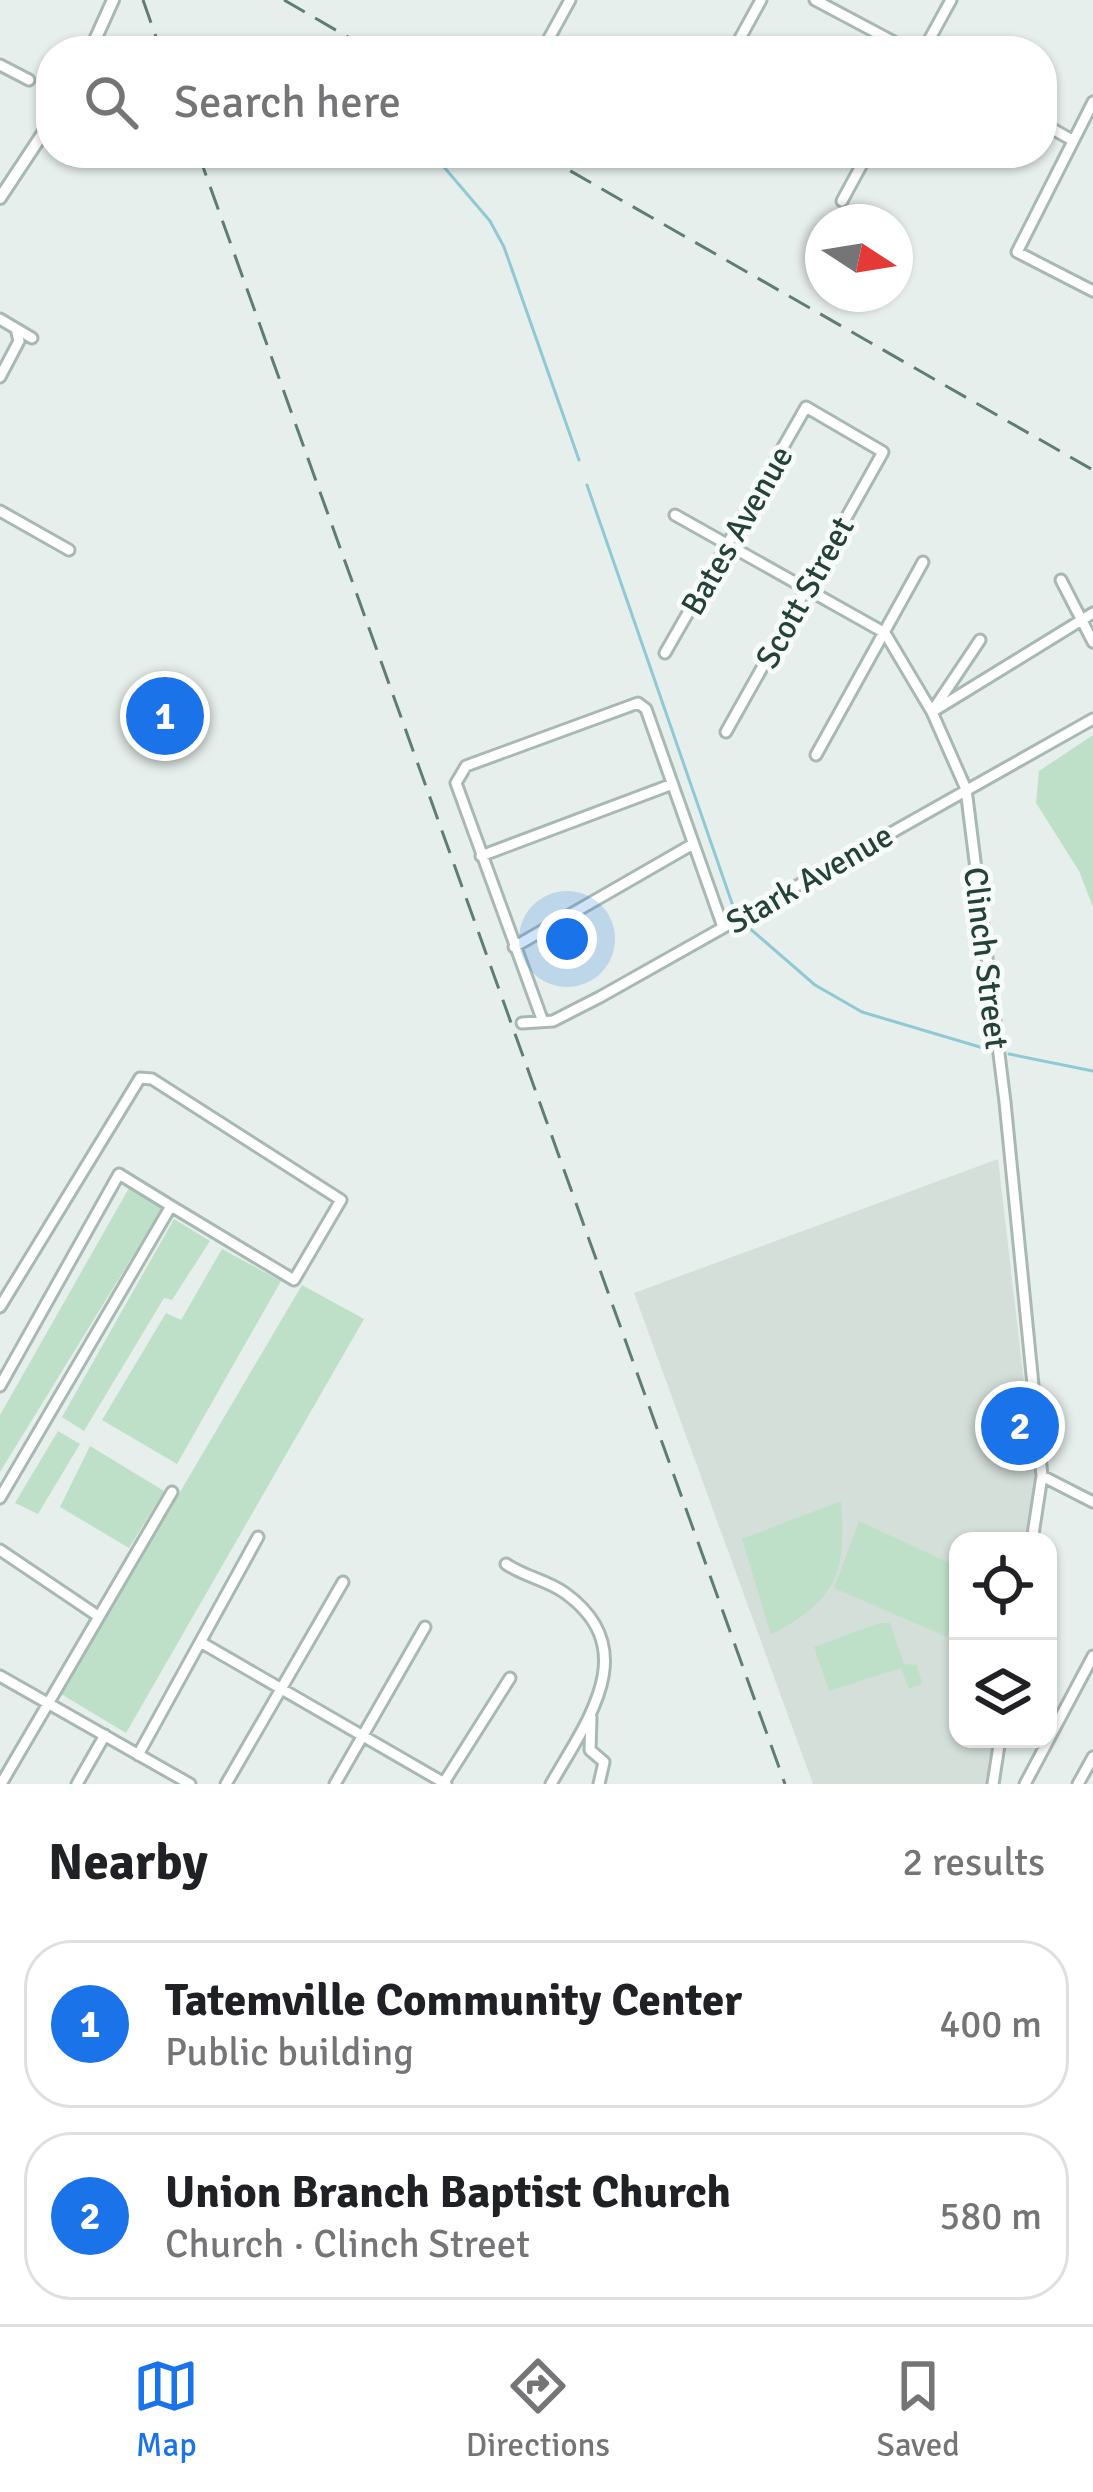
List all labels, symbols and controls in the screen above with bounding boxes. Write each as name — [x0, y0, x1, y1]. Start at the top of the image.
search box — [36, 36, 1057, 168]
icon: search — [78, 69, 144, 135]
text: Search here — [174, 75, 401, 130]
north arrow — [805, 204, 913, 312]
street label: Bates Avenue — [672, 439, 802, 623]
street label: Scott Street — [747, 510, 864, 676]
pin: 1 — [126, 671, 204, 761]
street label: Stark Avenue — [719, 815, 900, 944]
street label: Clinch Street — [954, 865, 1017, 1052]
your location — [537, 909, 597, 969]
pin: 2 — [981, 1381, 1059, 1471]
map controls — [949, 1532, 1057, 1748]
button: locate — [949, 1532, 1057, 1640]
button: layers — [949, 1640, 1057, 1748]
text: Nearby — [48, 1831, 208, 1894]
text: 2 results — [902, 1838, 1045, 1886]
text: Tatemville Community Center — [165, 1973, 742, 2028]
text: 1 — [79, 2000, 101, 2048]
text: 400 m — [939, 2000, 1042, 2048]
text: Public building — [165, 2028, 414, 2076]
text: Union Branch Baptist Church — [165, 2165, 731, 2220]
text: 2 — [79, 2192, 101, 2240]
text: 580 m — [939, 2192, 1042, 2240]
text: Church · Clinch Street — [165, 2220, 530, 2268]
tab: Map — [133, 2353, 199, 2466]
tab: Directions — [466, 2353, 610, 2466]
tab: Saved — [877, 2353, 960, 2466]

